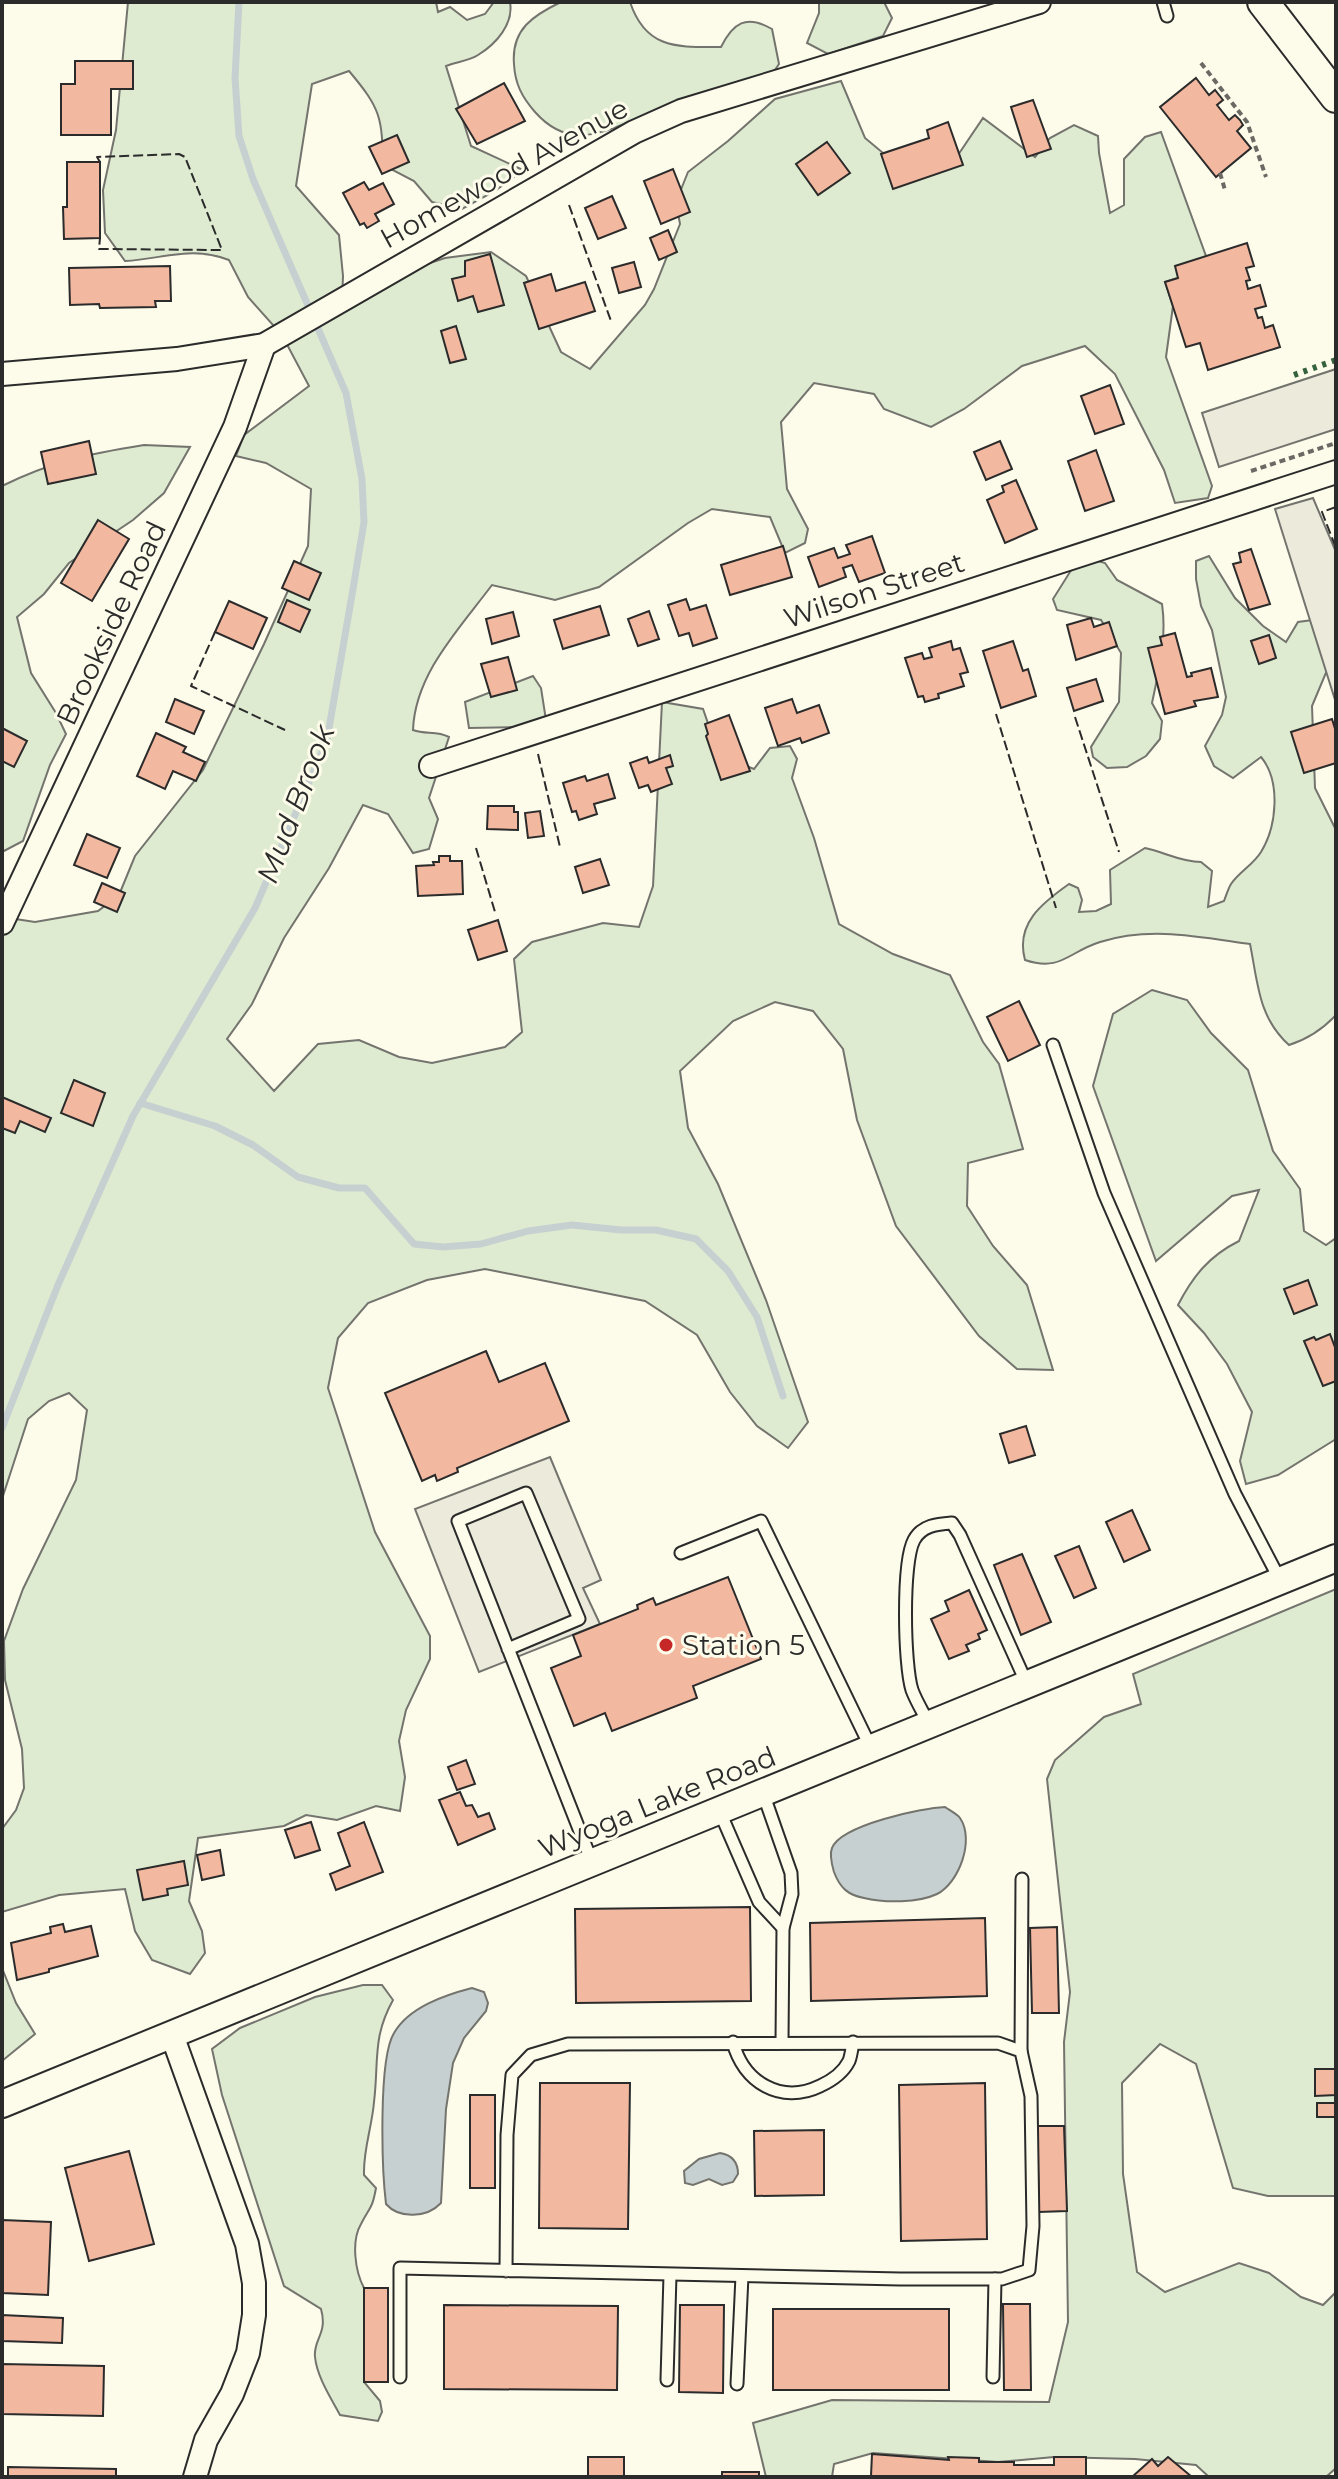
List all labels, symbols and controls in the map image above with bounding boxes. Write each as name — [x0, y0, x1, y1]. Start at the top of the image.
street label: Homewood Avenue — [374, 91, 634, 255]
street label: Brookside Road — [49, 516, 173, 730]
street label: Wilson Street — [779, 545, 969, 635]
water label: Mud Brook — [248, 718, 343, 888]
place label: Station 5 — [682, 1628, 805, 1662]
marker: Station 5 — [657, 1636, 675, 1654]
street label: Wyoga Lake Road — [533, 1739, 781, 1865]

